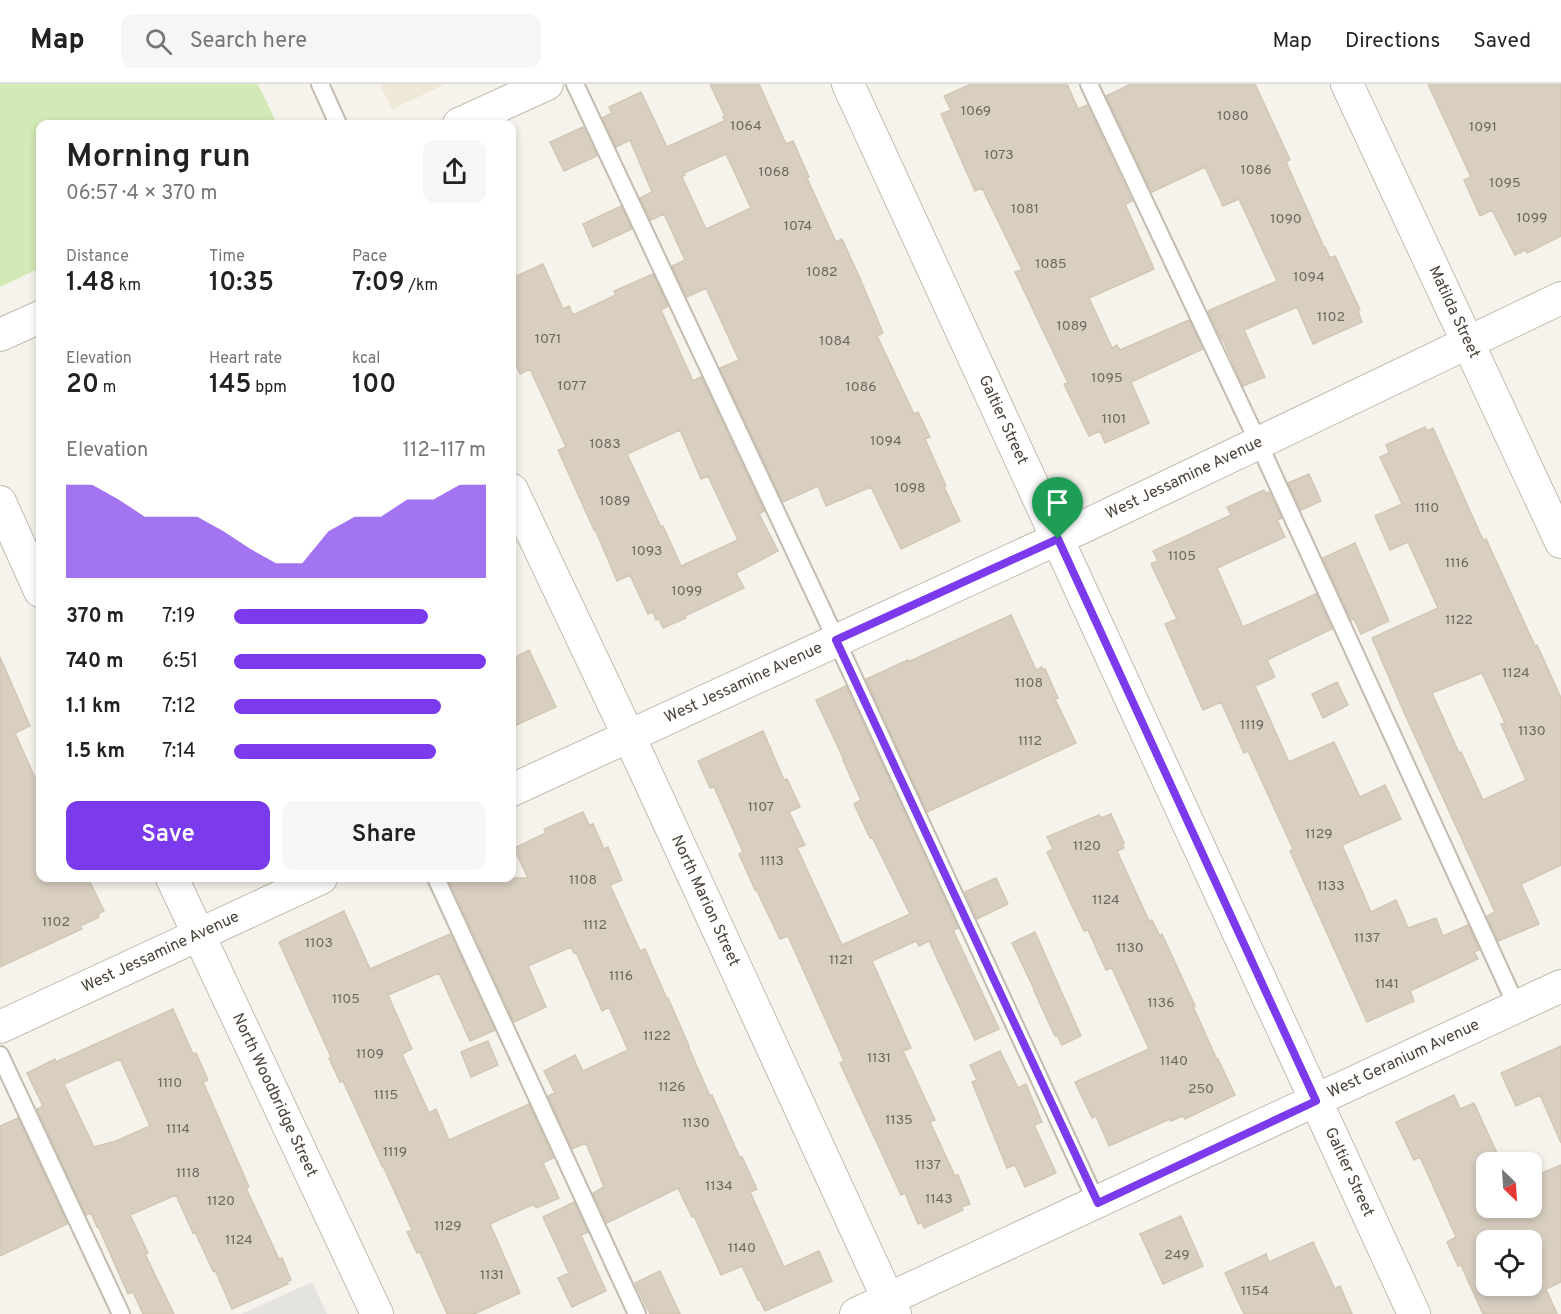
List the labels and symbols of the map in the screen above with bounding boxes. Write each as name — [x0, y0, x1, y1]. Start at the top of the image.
house number: 1069 — [961, 103, 991, 120]
house number: 1080 — [1217, 108, 1249, 125]
house number: 1064 — [730, 118, 762, 135]
house number: 1091 — [1469, 119, 1497, 136]
house number: 1073 — [984, 147, 1014, 164]
house number: 1086 — [1240, 162, 1272, 179]
house number: 1068 — [758, 164, 790, 181]
house number: 1095 — [1489, 175, 1521, 192]
house number: 1081 — [1011, 201, 1039, 218]
house number: 1099 — [1517, 210, 1547, 227]
house number: 1090 — [1270, 211, 1302, 228]
house number: 1074 — [784, 218, 812, 235]
house number: 1085 — [1035, 256, 1067, 273]
street label: Matilda Street — [1423, 263, 1484, 362]
house number: 1082 — [806, 264, 838, 281]
house number: 1094 — [1293, 269, 1325, 286]
house number: 1102 — [1317, 309, 1345, 326]
house number: 1089 — [1057, 318, 1087, 335]
house number: 1071 — [535, 331, 561, 348]
house number: 1084 — [819, 333, 851, 350]
house number: 1095 — [1091, 370, 1123, 387]
street label: Galtier Street — [973, 372, 1032, 468]
house number: 1077 — [558, 378, 586, 395]
house number: 1086 — [845, 379, 877, 396]
house number: 1101 — [1102, 411, 1126, 428]
street label: West Jessamine Avenue — [1103, 432, 1266, 525]
house number: 1094 — [870, 433, 902, 450]
house number: 1083 — [589, 436, 621, 453]
pin — [1032, 477, 1083, 539]
house number: 1098 — [894, 480, 926, 497]
house number: 1089 — [600, 493, 630, 510]
house number: 1110 — [1415, 500, 1439, 517]
house number: 1093 — [632, 543, 663, 560]
house number: 1105 — [1168, 548, 1196, 565]
house number: 1116 — [1445, 555, 1469, 572]
house number: 1099 — [672, 583, 702, 600]
house number: 1122 — [1445, 612, 1473, 629]
street label: West Jessamine Avenue — [661, 638, 826, 728]
house number: 1124 — [1502, 665, 1530, 682]
house number: 1108 — [1015, 675, 1043, 692]
house number: 1119 — [1240, 717, 1264, 734]
house number: 1130 — [1518, 723, 1546, 740]
house number: 1112 — [1018, 733, 1042, 750]
house number: 1107 — [748, 799, 774, 816]
house number: 1129 — [1305, 826, 1333, 843]
street label: North Marion Street — [666, 832, 744, 970]
house number: 1120 — [1073, 838, 1101, 855]
house number: 1113 — [760, 853, 784, 870]
house number: 1108 — [569, 872, 597, 889]
house number: 1133 — [1317, 878, 1345, 895]
house number: 1124 — [1092, 892, 1120, 909]
street label: West Jessamine Avenue — [78, 907, 243, 998]
house number: 1102 — [42, 914, 70, 931]
house number: 1112 — [583, 917, 607, 934]
house number: 1137 — [1354, 930, 1380, 947]
house number: 1103 — [305, 935, 333, 952]
house number: 1130 — [1116, 940, 1144, 957]
house number: 1121 — [829, 952, 853, 969]
house number: 1116 — [609, 968, 633, 985]
house number: 1141 — [1375, 976, 1399, 993]
house number: 1105 — [332, 991, 360, 1008]
house number: 1136 — [1147, 995, 1175, 1012]
street label: North Woodbridge Street — [227, 1010, 321, 1180]
street label: West Geranium Avenue — [1324, 1015, 1483, 1103]
house number: 1122 — [643, 1028, 671, 1045]
house number: 1109 — [356, 1046, 384, 1063]
house number: 1131 — [867, 1050, 891, 1067]
house number: 1140 — [1160, 1053, 1188, 1070]
house number: 1110 — [158, 1075, 182, 1092]
house number: 1126 — [658, 1079, 686, 1096]
house number: 250 — [1188, 1081, 1214, 1098]
house number: 1115 — [374, 1087, 398, 1104]
house number: 1135 — [885, 1112, 913, 1129]
house number: 1130 — [682, 1115, 710, 1132]
house number: 1114 — [166, 1121, 190, 1138]
street label: Galtier Street — [1320, 1124, 1378, 1220]
house number: 1119 — [383, 1144, 407, 1161]
north arrow — [1476, 1152, 1542, 1218]
house number: 1137 — [915, 1157, 941, 1174]
house number: 1118 — [176, 1165, 200, 1182]
house number: 1134 — [705, 1178, 733, 1195]
house number: 1143 — [925, 1191, 953, 1208]
house number: 1120 — [207, 1193, 235, 1210]
house number: 1129 — [434, 1218, 462, 1235]
house number: 1124 — [225, 1232, 253, 1249]
house number: 1140 — [728, 1240, 756, 1257]
house number: 249 — [1164, 1247, 1190, 1264]
house number: 1131 — [480, 1267, 504, 1284]
house number: 1154 — [1241, 1283, 1269, 1300]

